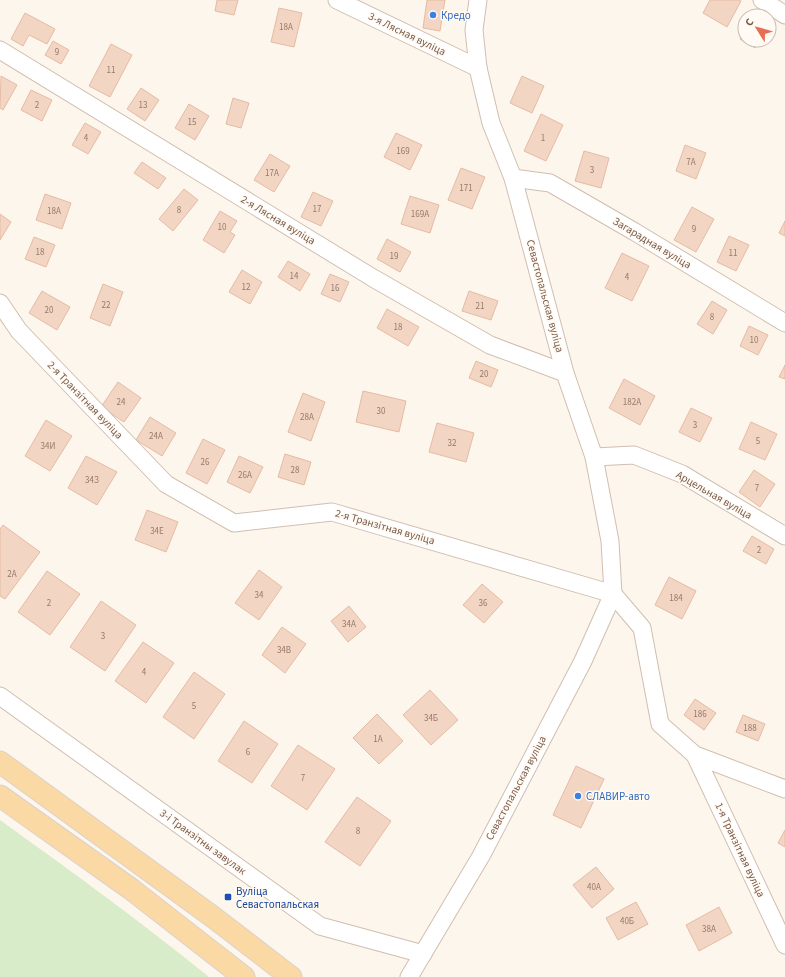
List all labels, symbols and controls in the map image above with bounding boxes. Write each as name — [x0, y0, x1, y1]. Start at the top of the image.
place label: Кредо — [441, 8, 471, 23]
north arrow — [737, 8, 777, 48]
street label: 3-я Лясная вуліца — [366, 9, 448, 59]
marker: Кредо — [428, 10, 438, 20]
text: С — [741, 15, 758, 29]
house number: 18А — [279, 21, 293, 34]
house number: 9 — [55, 46, 60, 59]
house number: 11 — [107, 64, 115, 77]
house number: 2 — [35, 99, 40, 112]
house number: 13 — [139, 99, 148, 112]
house number: 15 — [188, 116, 197, 129]
house number: 4 — [84, 132, 89, 145]
house number: 1 — [541, 132, 545, 145]
house number: 169 — [396, 145, 410, 158]
house number: 7А — [686, 156, 696, 169]
house number: 3 — [590, 164, 595, 177]
house number: 17А — [265, 167, 279, 180]
house number: 171 — [459, 182, 473, 195]
street label: 2-я Лясная вуліца — [238, 192, 318, 248]
house number: 17 — [313, 203, 322, 216]
house number: 8 — [177, 204, 182, 217]
house number: 18А — [47, 205, 61, 218]
house number: 169А — [411, 208, 429, 221]
street label: Загарадная вуліца — [610, 214, 694, 272]
house number: 10 — [218, 221, 227, 234]
house number: 9 — [692, 223, 697, 236]
street label: Севастопальская вуліца — [523, 238, 567, 354]
house number: 18 — [36, 246, 45, 259]
house number: 11 — [729, 247, 737, 260]
house number: 19 — [390, 250, 399, 263]
house number: 14 — [290, 270, 299, 283]
house number: 4 — [625, 271, 630, 284]
house number: 12 — [242, 281, 251, 294]
house number: 16 — [331, 282, 340, 295]
house number: 22 — [102, 299, 111, 312]
house number: 21 — [476, 300, 484, 313]
house number: 20 — [45, 304, 54, 317]
house number: 8 — [710, 311, 715, 324]
house number: 18 — [394, 321, 403, 334]
house number: 10 — [750, 334, 759, 347]
street label: 2-я Транзітная вуліца — [44, 358, 126, 442]
house number: 20 — [480, 368, 489, 381]
house number: 24 — [117, 396, 126, 409]
house number: 182А — [623, 396, 641, 409]
house number: 30 — [377, 405, 386, 418]
house number: 28А — [300, 411, 314, 424]
house number: 3 — [693, 419, 698, 432]
house number: 24А — [149, 430, 163, 443]
house number: 5 — [756, 435, 761, 448]
house number: 32 — [448, 437, 457, 450]
house number: 34И — [41, 440, 56, 453]
house number: 26 — [201, 456, 210, 469]
house number: 28 — [291, 464, 300, 477]
street label: Арцельная вуліца — [673, 467, 755, 523]
house number: 26А — [238, 469, 252, 482]
house number: 34З — [85, 474, 99, 487]
house number: 7 — [755, 482, 760, 495]
street label: 2-я Транзітная вуліца — [333, 506, 437, 548]
house number: 34Е — [150, 525, 164, 538]
house number: 2 — [757, 544, 762, 557]
house number: 2А — [7, 568, 17, 581]
house number: 34 — [255, 589, 264, 602]
house number: 184 — [669, 592, 683, 605]
house number: 2 — [47, 597, 52, 610]
house number: 36 — [479, 597, 488, 610]
house number: 34А — [342, 618, 356, 631]
house number: 3 — [101, 630, 106, 643]
house number: 34В — [277, 644, 291, 657]
house number: 4 — [142, 666, 147, 679]
house number: 5 — [192, 700, 197, 713]
house number: 186 — [693, 708, 707, 721]
house number: 34Б — [424, 712, 438, 725]
house number: 188 — [743, 722, 757, 735]
house number: 1А — [373, 733, 383, 746]
street label: Севастопальская вуліца — [482, 733, 550, 843]
house number: 6 — [246, 746, 251, 759]
house number: 7 — [301, 772, 306, 785]
place label: СЛАВИР-авто — [586, 789, 650, 804]
marker: СЛАВИР-авто — [573, 791, 583, 801]
street label: 1-я Транзітная вуліца — [711, 800, 769, 900]
street label: 3-і Транзітны завулак — [157, 806, 250, 879]
house number: 8 — [356, 825, 361, 838]
house number: 40А — [587, 881, 601, 894]
place label: Вуліца Севастопальская — [236, 884, 319, 912]
marker: Вуліца Севастопальская — [223, 892, 233, 902]
house number: 40Б — [620, 915, 634, 928]
house number: 38А — [702, 923, 716, 936]

